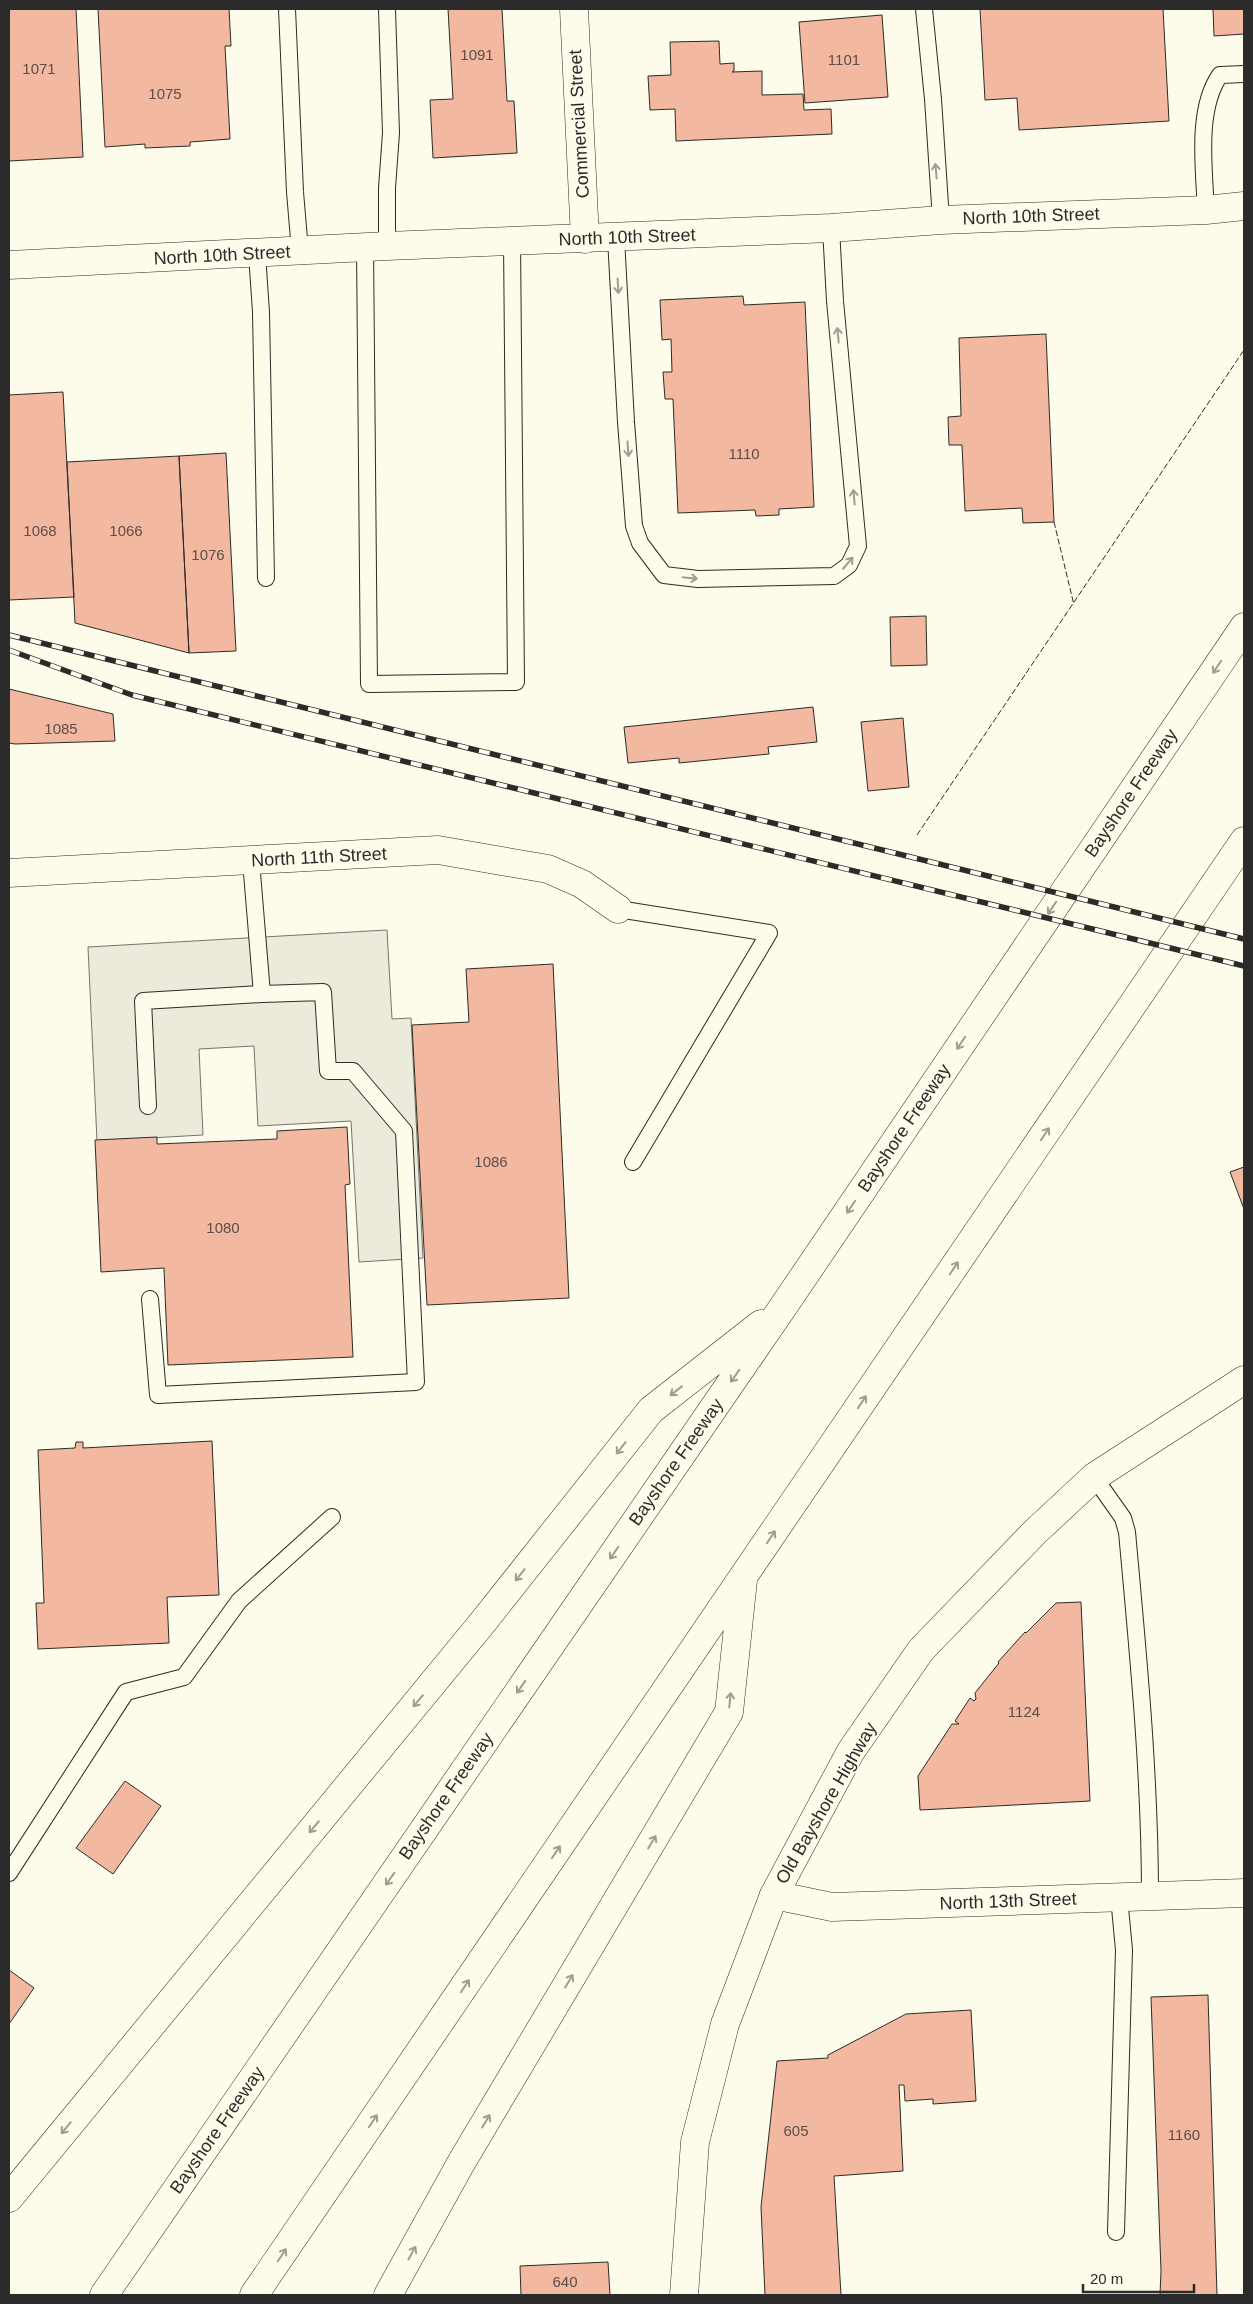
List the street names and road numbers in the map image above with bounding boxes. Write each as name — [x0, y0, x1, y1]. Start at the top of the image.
street label: Commercial Street — [565, 49, 593, 199]
street label: North 10th Street — [962, 204, 1100, 228]
street label: North 10th Street — [558, 225, 696, 249]
street label: North 10th Street — [153, 241, 291, 269]
street label: Bayshore Freeway — [1081, 725, 1181, 861]
street label: North 11th Street — [251, 843, 387, 871]
street label: Bayshore Freeway — [854, 1060, 954, 1196]
street label: Bayshore Freeway — [625, 1395, 727, 1529]
street label: Old Bayshore Highway — [772, 1719, 880, 1887]
street label: Bayshore Freeway — [395, 1729, 497, 1863]
street label: North 13th Street — [939, 1889, 1077, 1913]
street label: Bayshore Freeway — [166, 2063, 268, 2197]

